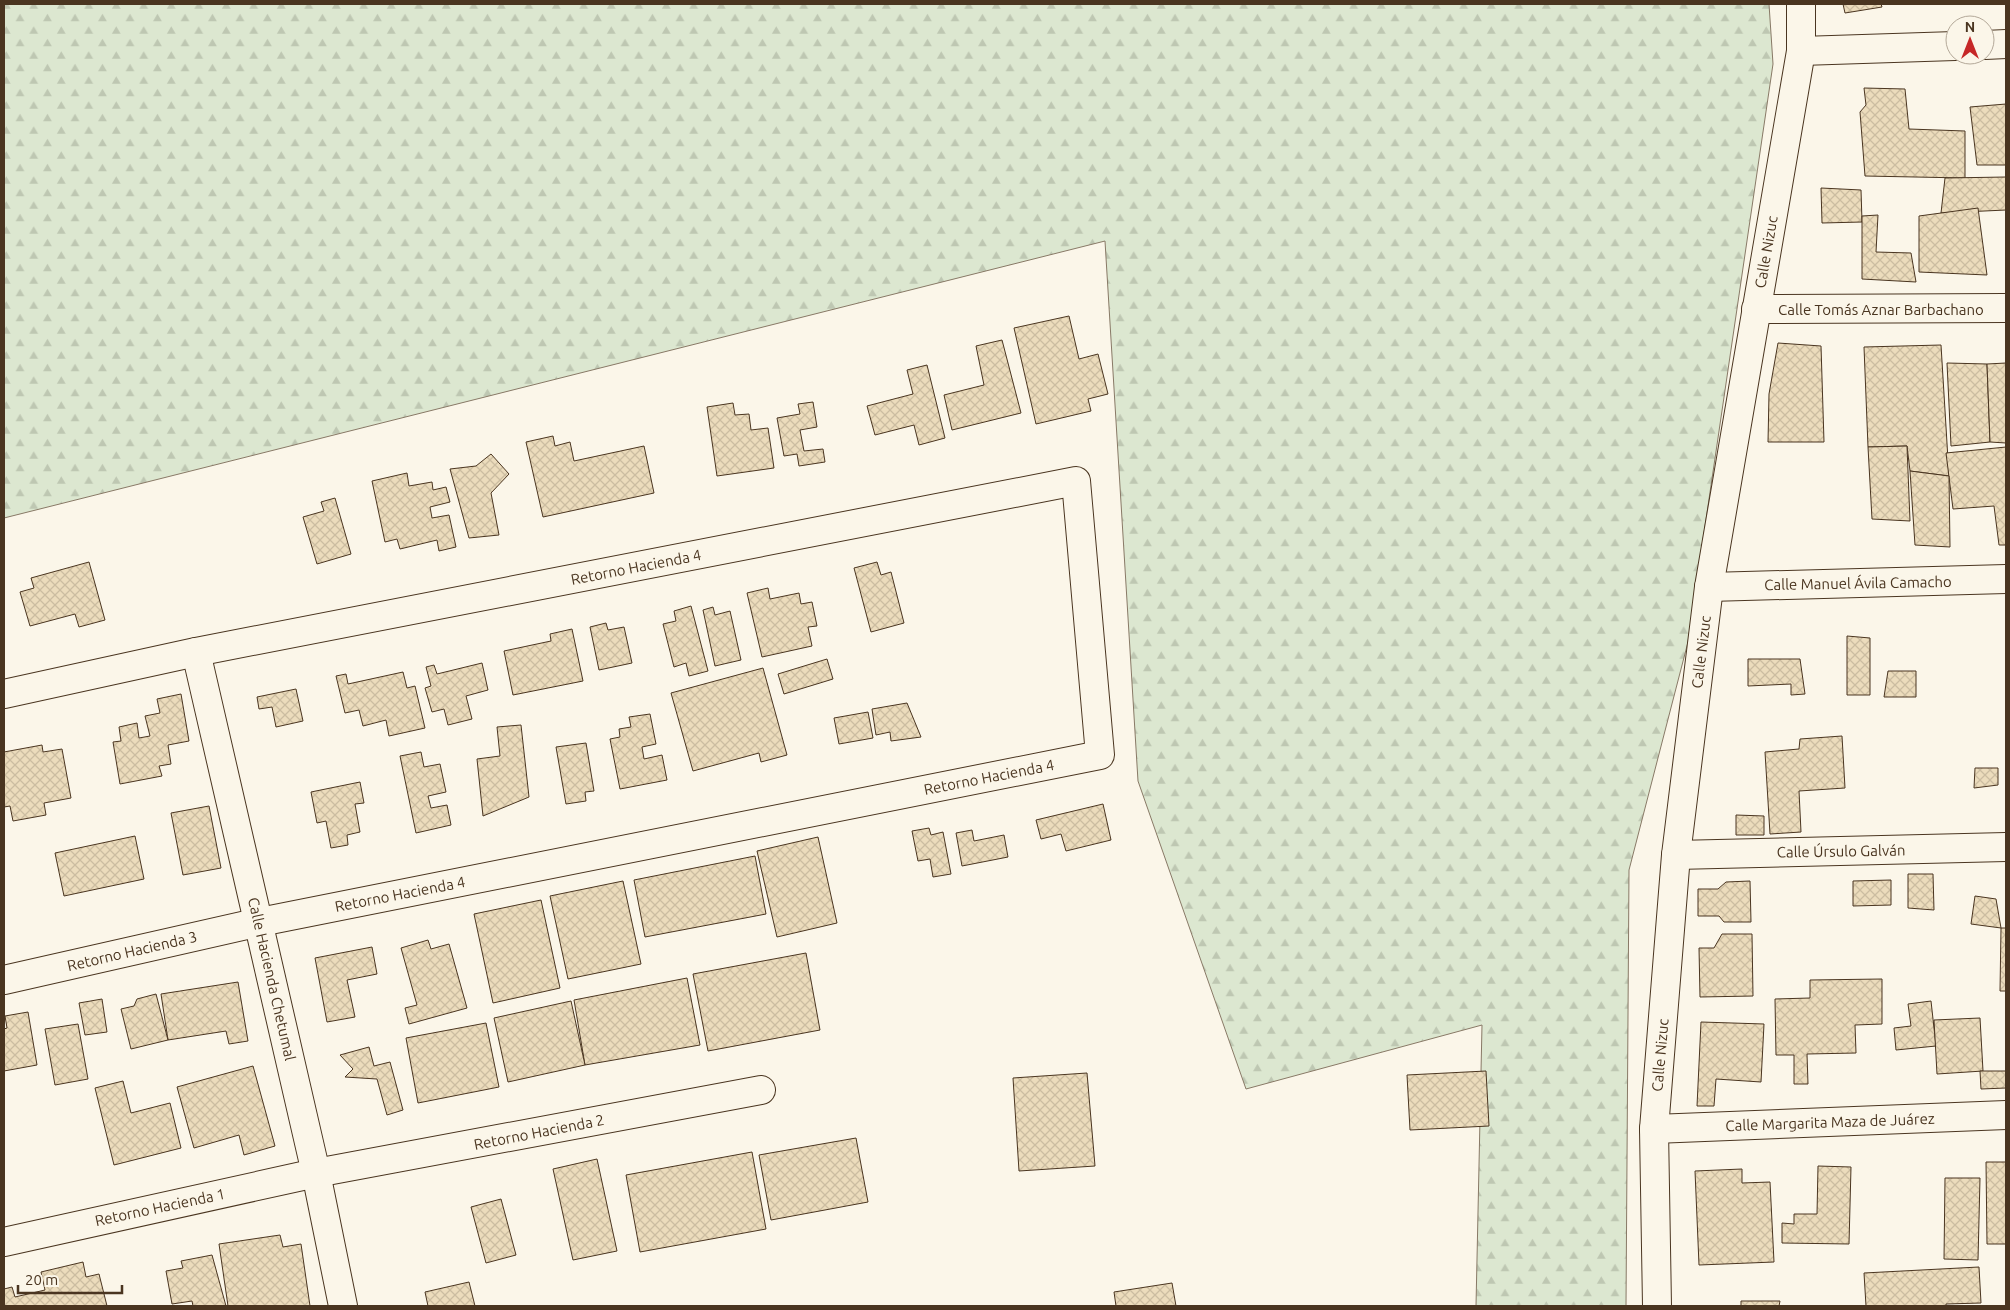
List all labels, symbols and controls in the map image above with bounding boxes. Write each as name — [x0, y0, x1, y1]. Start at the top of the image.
north arrow — [1945, 15, 1995, 65]
text: N — [1965, 19, 1975, 35]
street label: Calle Nizuc — [1751, 214, 1781, 290]
street label: Calle Tomás Aznar Barbachano — [1778, 301, 1984, 318]
street label: Retorno Hacienda 4 — [569, 546, 703, 588]
street label: Calle Manuel Ávila Camacho — [1764, 573, 1952, 593]
street label: Calle Nizuc — [1688, 615, 1714, 689]
street label: Retorno Hacienda 4 — [922, 756, 1056, 798]
street label: Calle Úrsulo Galván — [1776, 841, 1906, 861]
street label: Retorno Hacienda 4 — [333, 873, 467, 915]
street label: Calle Hacienda Chetumal — [245, 896, 299, 1062]
street label: Retorno Hacienda 3 — [65, 928, 199, 974]
street label: Calle Nizuc — [1648, 1018, 1672, 1092]
street label: Calle Margarita Maza de Juárez — [1725, 1110, 1935, 1134]
street label: Retorno Hacienda 2 — [472, 1111, 606, 1153]
street label: Retorno Hacienda 1 — [93, 1185, 227, 1229]
scale bar — [18, 1262, 121, 1294]
text: 20 m — [25, 1271, 58, 1288]

